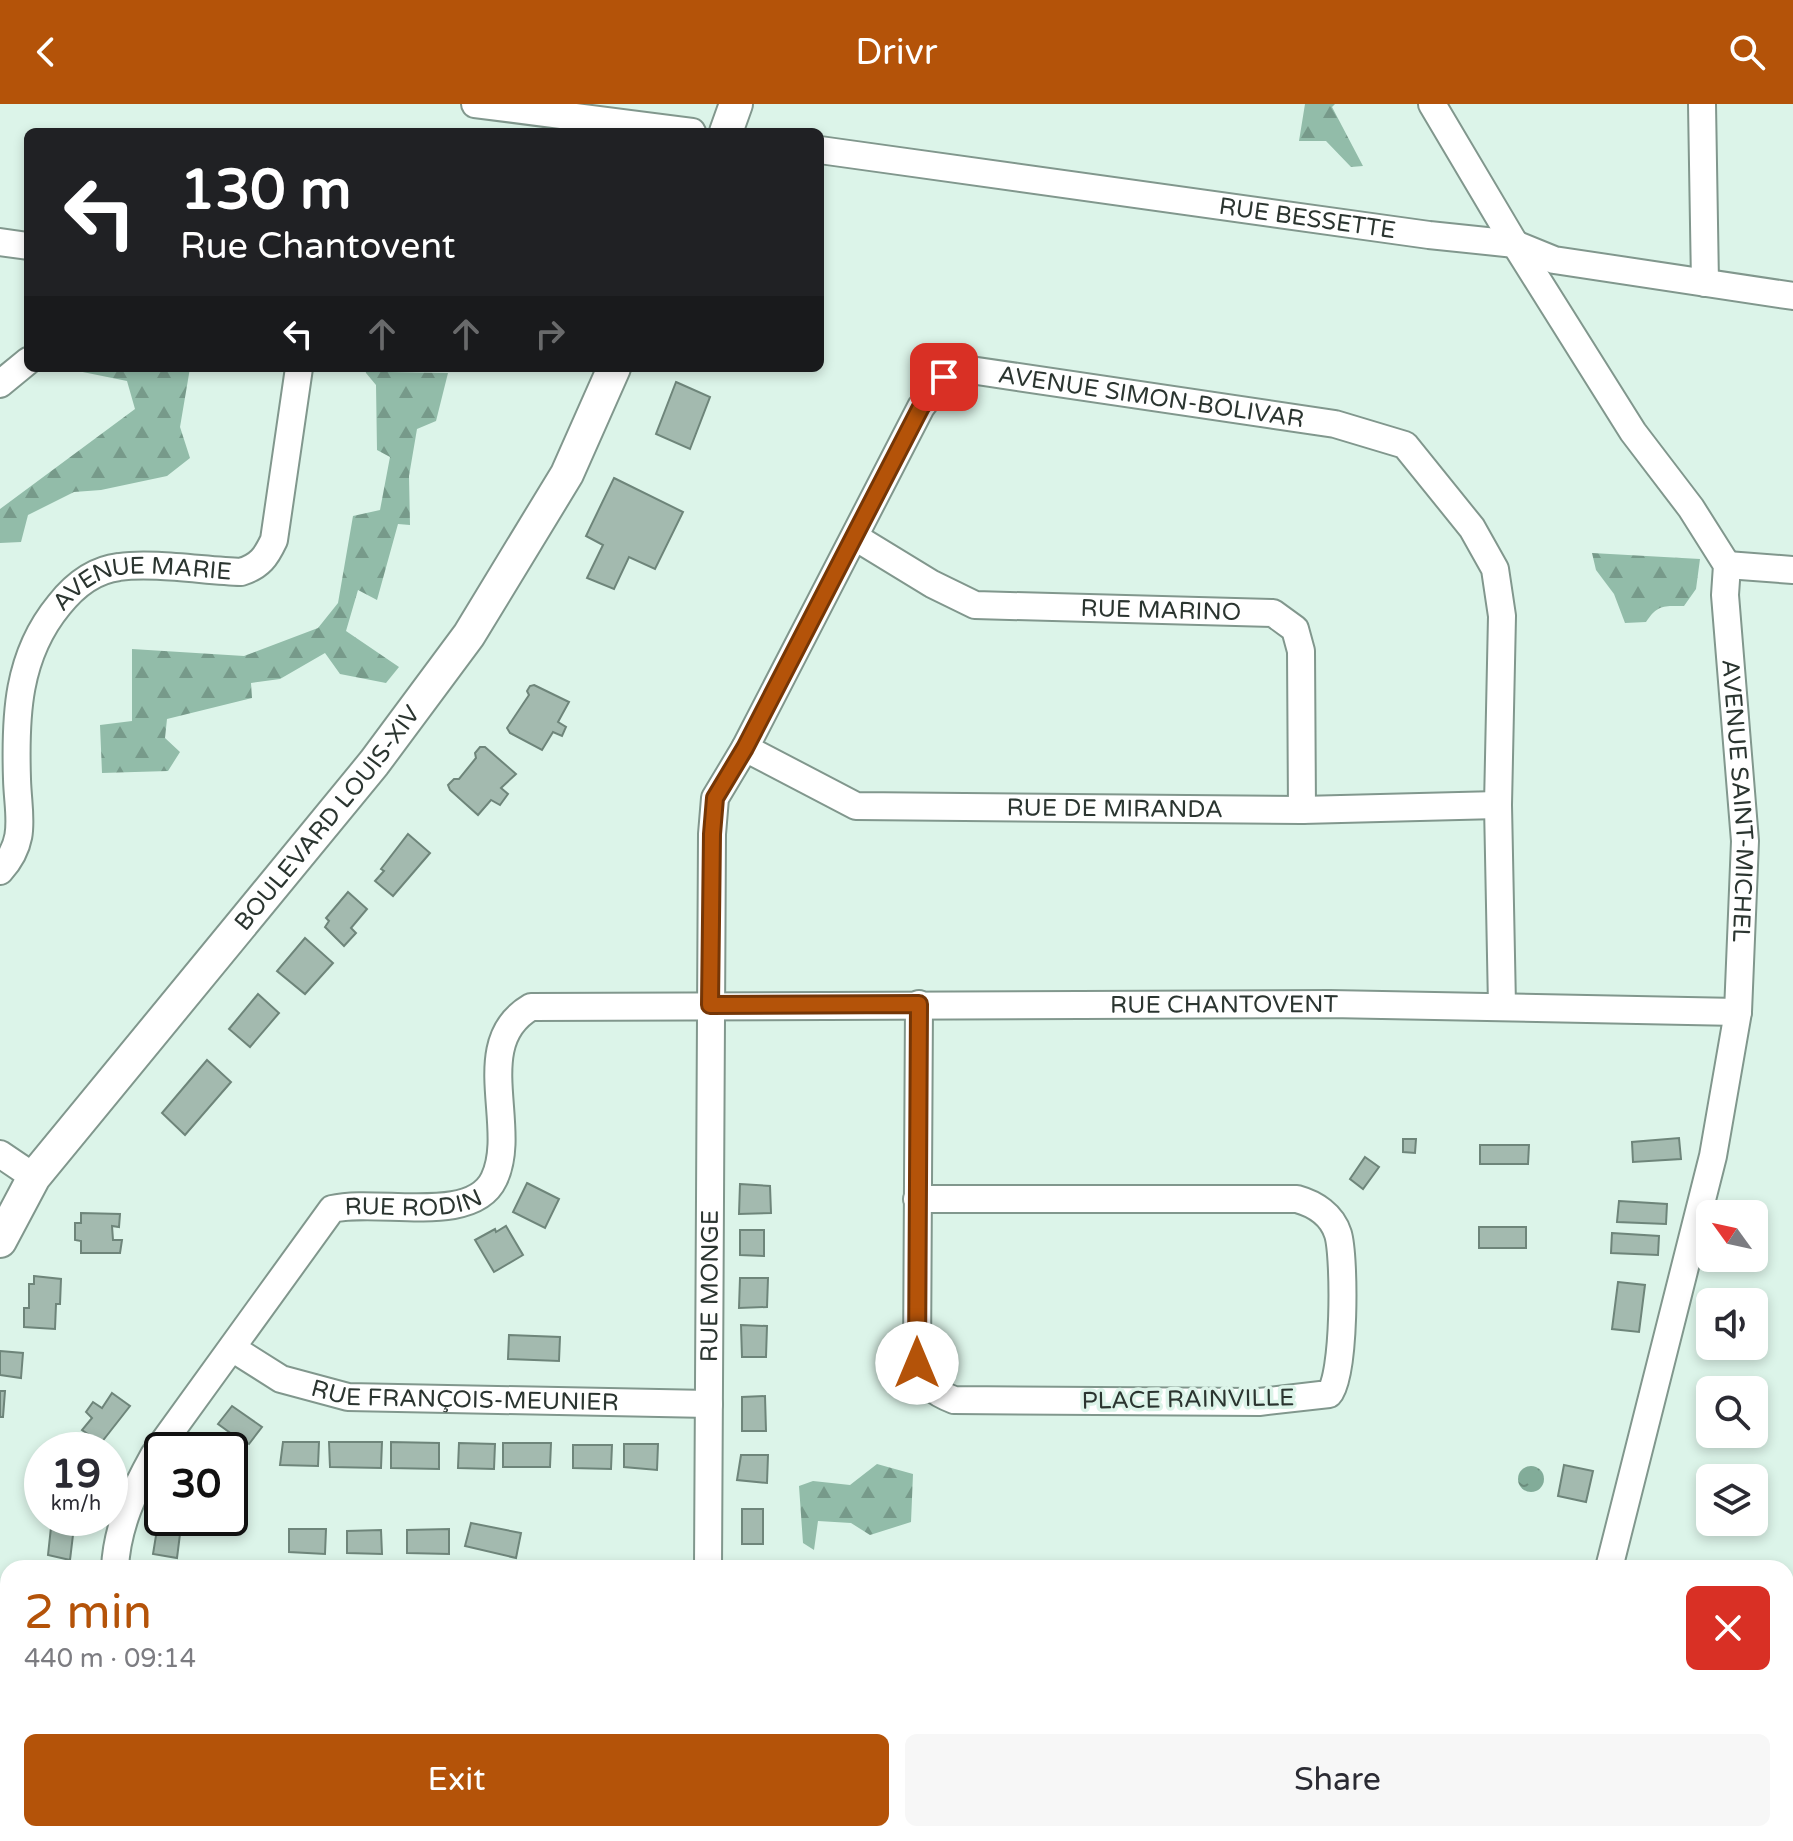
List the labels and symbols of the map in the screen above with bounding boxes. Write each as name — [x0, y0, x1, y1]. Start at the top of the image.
street label: RUE BESSETTE — [1217, 192, 1397, 245]
pin — [910, 343, 978, 411]
street label: AVENUE SIMON-BOLIVAR — [996, 360, 1306, 434]
street label: AVENUE MARIE — [47, 551, 233, 617]
street label: RUE MARINO — [1080, 594, 1242, 627]
street label: AVENUE SAINT-MICHEL — [1715, 658, 1759, 943]
street label: BOULEVARD LOUIS-XIV — [228, 700, 427, 937]
street label: RUE DE MIRANDA — [1006, 793, 1223, 824]
street label: RUE CHANTOVENT — [1110, 990, 1339, 1020]
street label: RUE RODIN — [344, 1183, 487, 1223]
north arrow — [1696, 1200, 1768, 1272]
street label: RUE MONGE — [695, 1210, 725, 1362]
position arrow — [875, 1321, 959, 1405]
street label: RUE FRANÇOIS-MEUNIER — [308, 1374, 619, 1417]
street label: PLACE RAINVILLE — [1081, 1383, 1295, 1416]
speed limit sign: 30 — [144, 1432, 248, 1536]

